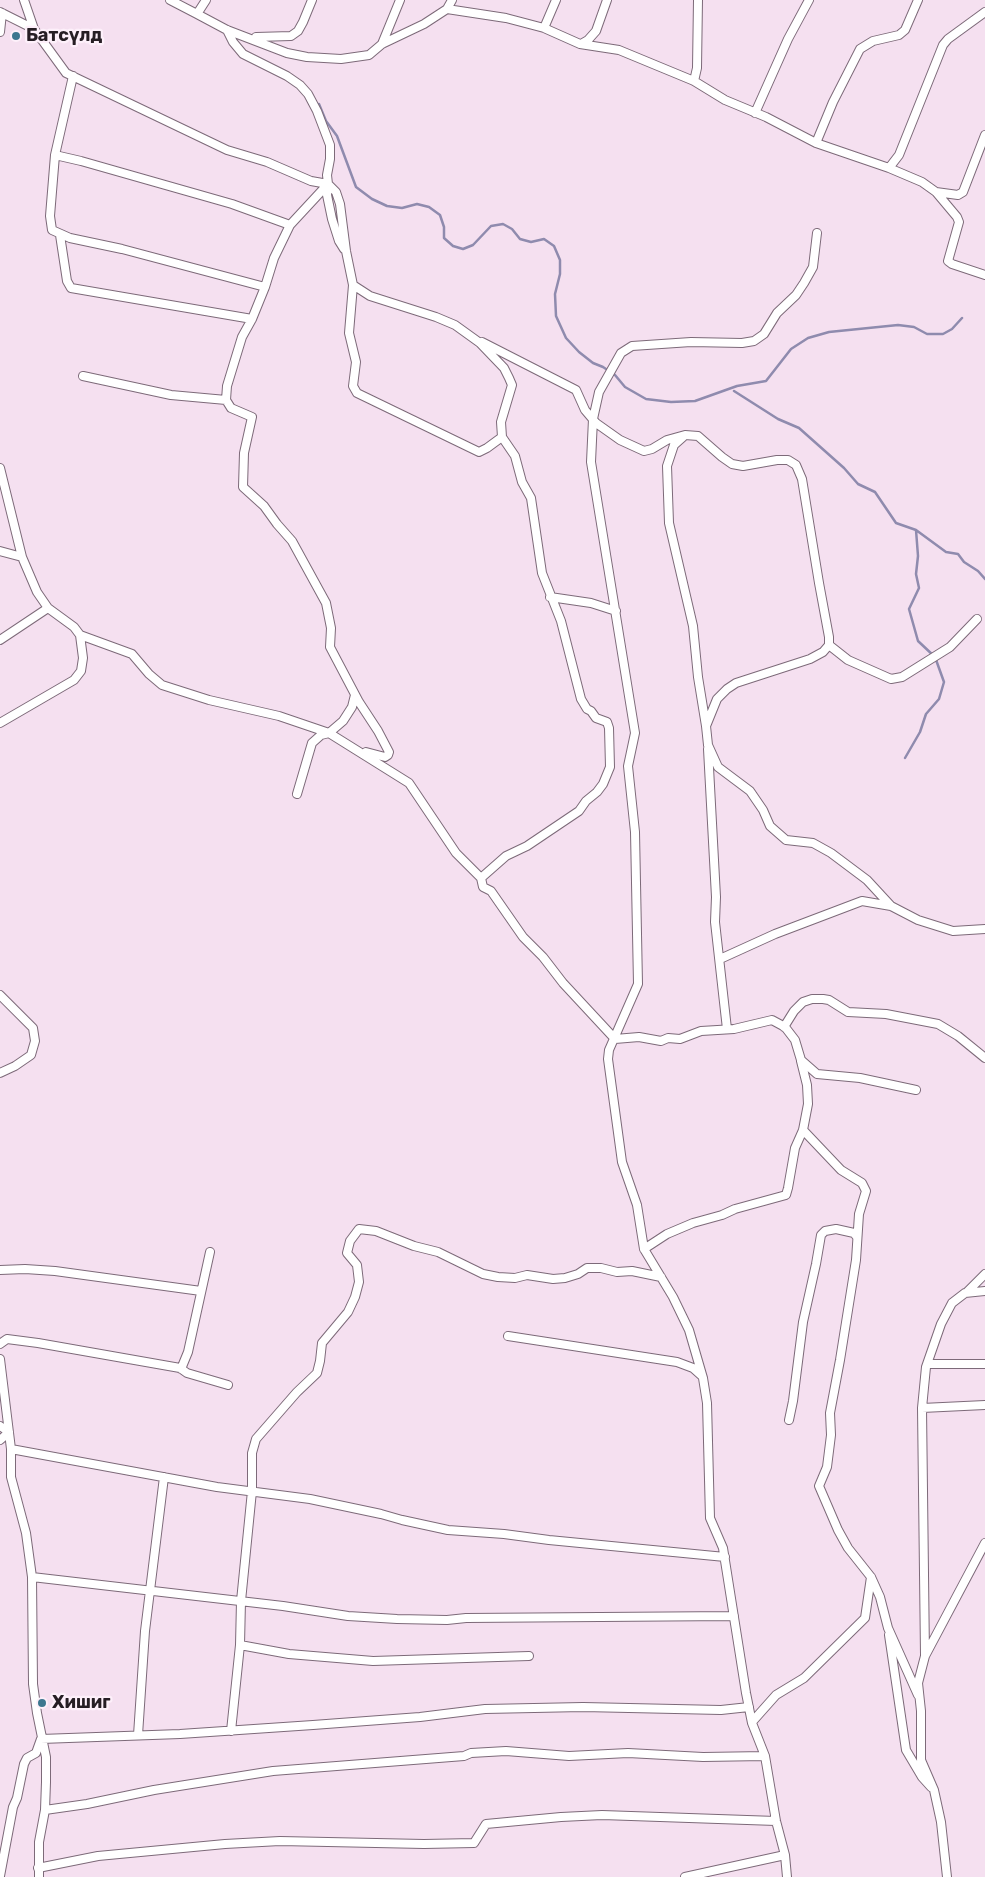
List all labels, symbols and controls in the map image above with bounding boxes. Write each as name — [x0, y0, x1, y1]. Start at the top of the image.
place label: Батсүлд — [26, 25, 102, 47]
marker: Батсүлд — [10, 30, 22, 42]
place label: Хишиг — [52, 1692, 111, 1714]
marker: Хишиг — [36, 1697, 48, 1709]

